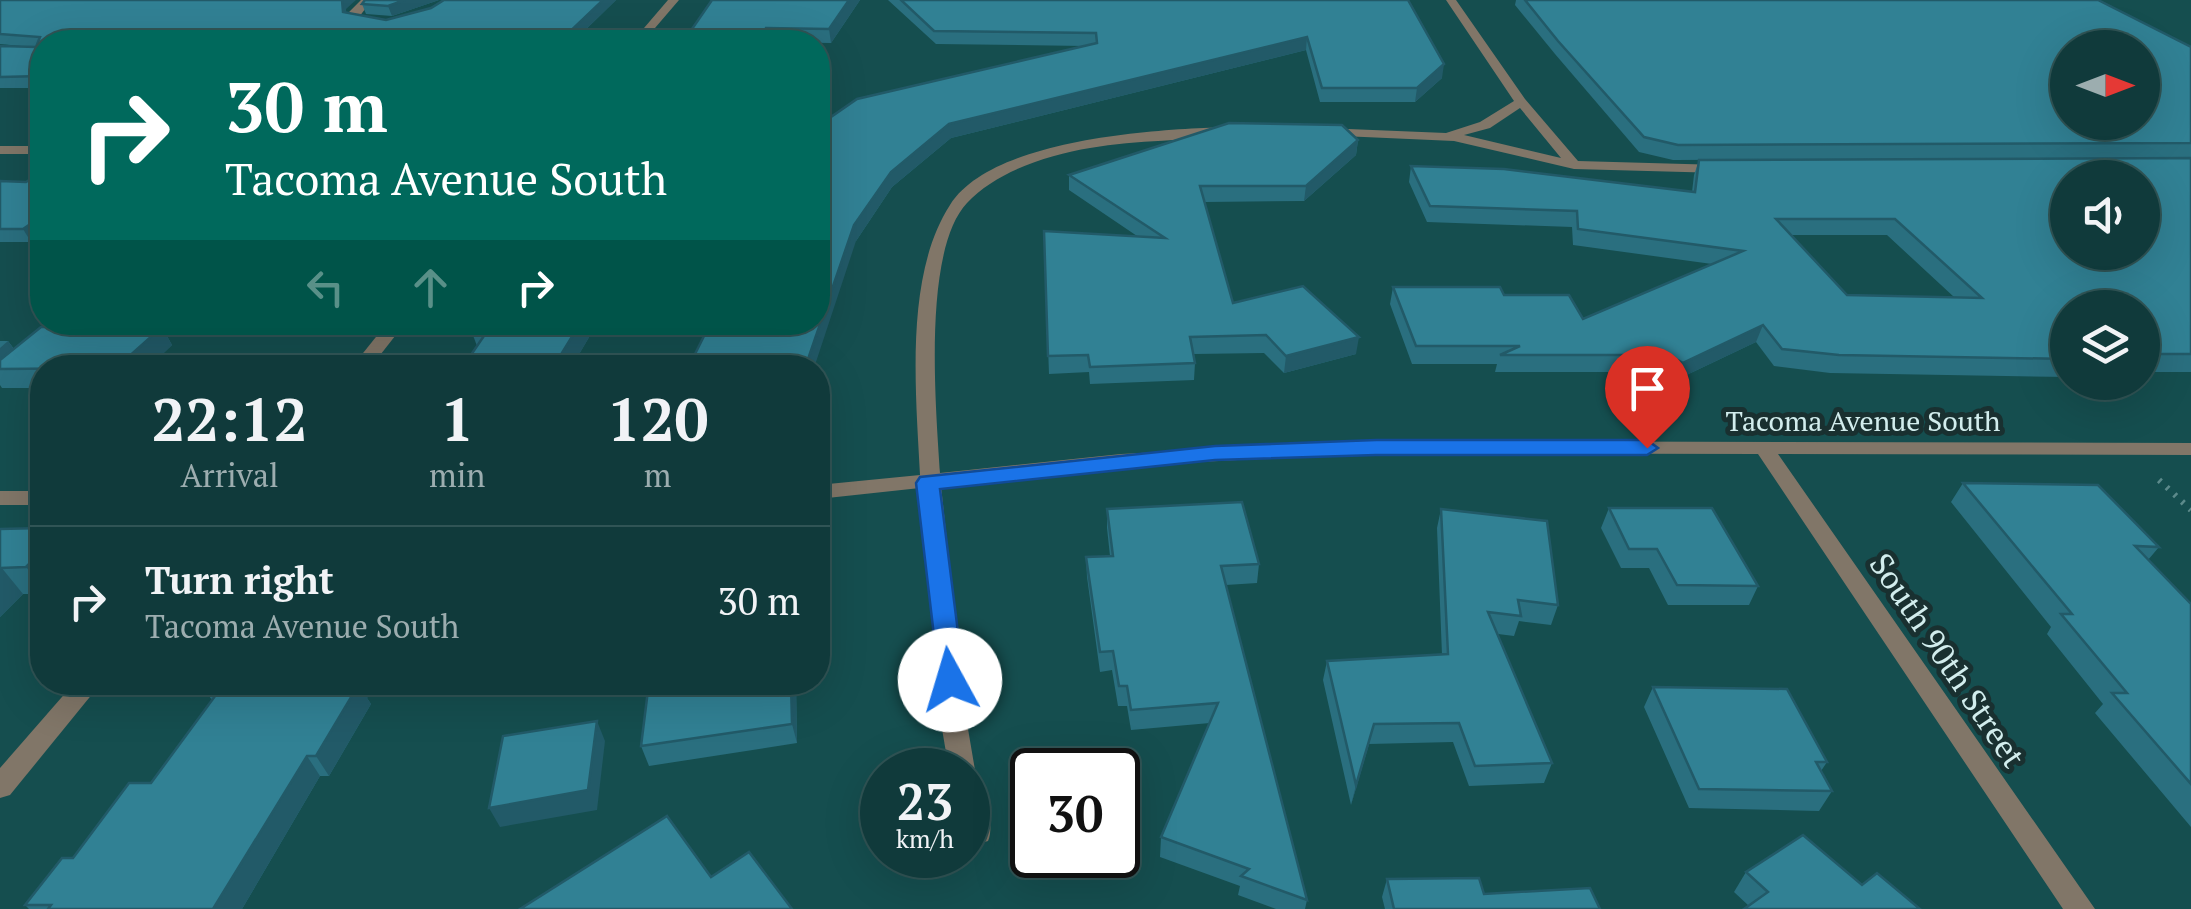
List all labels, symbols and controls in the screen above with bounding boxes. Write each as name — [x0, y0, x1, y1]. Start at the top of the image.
north arrow — [2050, 30, 2160, 140]
map controls — [2050, 30, 2160, 400]
text: 30 m — [225, 59, 388, 152]
icon: right — [60, 70, 190, 200]
text: Tacoma Avenue South — [225, 148, 667, 208]
button: sound — [2050, 160, 2160, 270]
icon: left — [298, 260, 353, 315]
icon: ahead — [403, 260, 458, 315]
icon: right — [508, 260, 563, 315]
button: layers — [2050, 290, 2160, 400]
pin — [1605, 346, 1690, 449]
icon: arrive — [1620, 361, 1675, 416]
text: 22:12 — [151, 379, 308, 458]
text: 1 — [440, 379, 474, 458]
text: 120 — [607, 379, 709, 458]
street label: Tacoma Avenue South — [1725, 402, 2001, 439]
text: Arrival — [181, 454, 279, 496]
text: min — [429, 454, 485, 496]
text: m — [644, 454, 671, 496]
street label: South 90th Street — [1861, 545, 2035, 775]
text: Turn right — [145, 555, 334, 605]
icon: right — [60, 574, 115, 629]
text: 30 m — [717, 576, 800, 626]
text: Tacoma Avenue South — [145, 605, 459, 647]
position arrow — [898, 628, 1002, 732]
speed limit sign: 30 — [1010, 748, 1140, 878]
text: 23 — [897, 768, 953, 834]
text: km/h — [896, 822, 954, 855]

